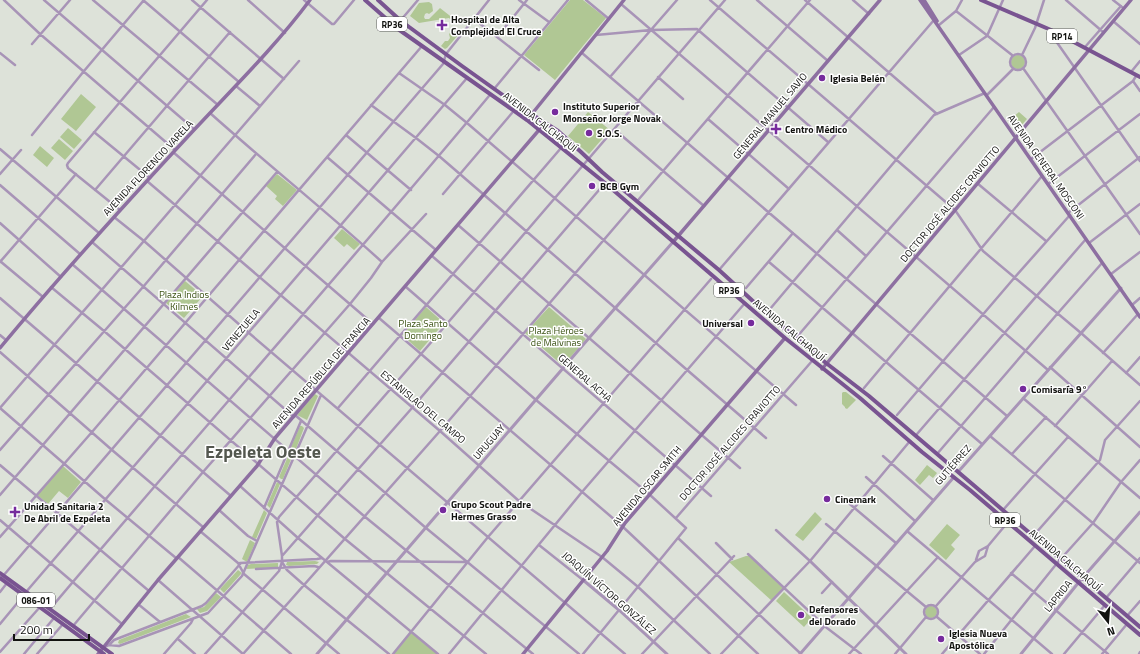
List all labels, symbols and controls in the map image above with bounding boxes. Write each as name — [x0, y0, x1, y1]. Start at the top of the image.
place label: Hospital de Alta Complejidad El Cruce — [451, 12, 541, 39]
road number: RP36 — [377, 17, 407, 31]
marker: Hospital de Alta Complejidad El Cruce — [436, 19, 448, 31]
road number: RP14 — [1047, 29, 1077, 43]
street label: GENERAL MANUEL SAVIO — [729, 69, 811, 163]
place label: Iglesia Belén — [830, 71, 885, 86]
marker: Iglesia Belén — [817, 73, 827, 83]
street label: AVENIDA CALCHAQUÍ — [500, 88, 581, 156]
place label: Instituto Superior Monseñor Jorge Novak — [563, 99, 662, 126]
marker: Instituto Superior Monseñor Jorge Novak — [550, 107, 560, 117]
street label: AVENIDA GENERAL MOSCONI — [1004, 111, 1088, 223]
street label: AVENIDA FLORENCIO VARELA — [99, 117, 197, 219]
place label: Centro Médico — [785, 122, 847, 137]
marker: Centro Médico — [770, 123, 782, 135]
place label: S.O.S. — [597, 126, 622, 141]
marker: S.O.S. — [584, 128, 594, 138]
street label: DOCTOR JOSÉ ALCIDES CRAVIOTTO — [897, 142, 1004, 266]
place label: BCB Gym — [600, 179, 639, 194]
marker: BCB Gym — [587, 181, 597, 191]
road number: RP36 — [714, 283, 744, 297]
park label: Plaza Indios Kilmes — [159, 287, 209, 314]
street label: AVENIDA CALCHAQUÍ — [750, 295, 829, 365]
street label: VENEZUELA — [219, 305, 263, 355]
street label: AVENIDA REPÚBLICA DE FRANCIA — [268, 314, 374, 432]
park label: Plaza Santo Domingo — [398, 316, 448, 343]
place label: Universal — [702, 316, 743, 331]
marker: Universal — [746, 318, 756, 328]
park label: Plaza Héroes de Malvinas — [528, 323, 584, 350]
street label: GENERAL ACHA — [555, 350, 615, 406]
street label: ESTANISLAO DEL CAMPO — [377, 367, 469, 447]
street label: DOCTOR JOSÉ ALCIDES CRAVIOTTO — [676, 382, 784, 504]
place label: Comisaría 9° — [1031, 382, 1087, 397]
marker: Comisaría 9° — [1018, 384, 1028, 394]
street label: URUGUAY — [469, 421, 509, 463]
district label: Ezpeleta Oeste — [205, 438, 321, 465]
street label: GUTIÉRREZ — [931, 442, 975, 488]
street label: AVENIDA OSCAR SMITH — [609, 443, 685, 529]
place label: Cinemark — [835, 492, 877, 507]
marker: Cinemark — [822, 494, 832, 504]
place label: Grupo Scout Padre Hermes Grasso — [451, 497, 531, 524]
place label: Unidad Sanitaria 2 De Abril de Ezpeleta — [24, 499, 110, 526]
marker: Grupo Scout Padre Hermes Grasso — [438, 505, 448, 515]
marker: Unidad Sanitaria 2 De Abril de Ezpeleta — [9, 506, 21, 518]
road number: RP36 — [990, 513, 1020, 527]
street label: AVENIDA CALCHAQUÍ — [1026, 525, 1105, 595]
street label: JOAQUÍN VÍCTOR GONZÁLEZ — [559, 548, 659, 638]
street label: LAPRIDA — [1040, 577, 1076, 615]
road number: 086-01 — [17, 593, 55, 607]
place label: Defensores del Dorado — [809, 602, 858, 629]
north arrow — [1088, 602, 1128, 642]
marker: Defensores del Dorado — [796, 610, 806, 620]
scale bar — [14, 616, 89, 642]
text: 200 m — [20, 620, 53, 639]
text: N — [1105, 623, 1117, 640]
place label: Iglesia Nueva Apostólica — [949, 626, 1007, 653]
marker: Iglesia Nueva Apostólica — [936, 634, 946, 644]

